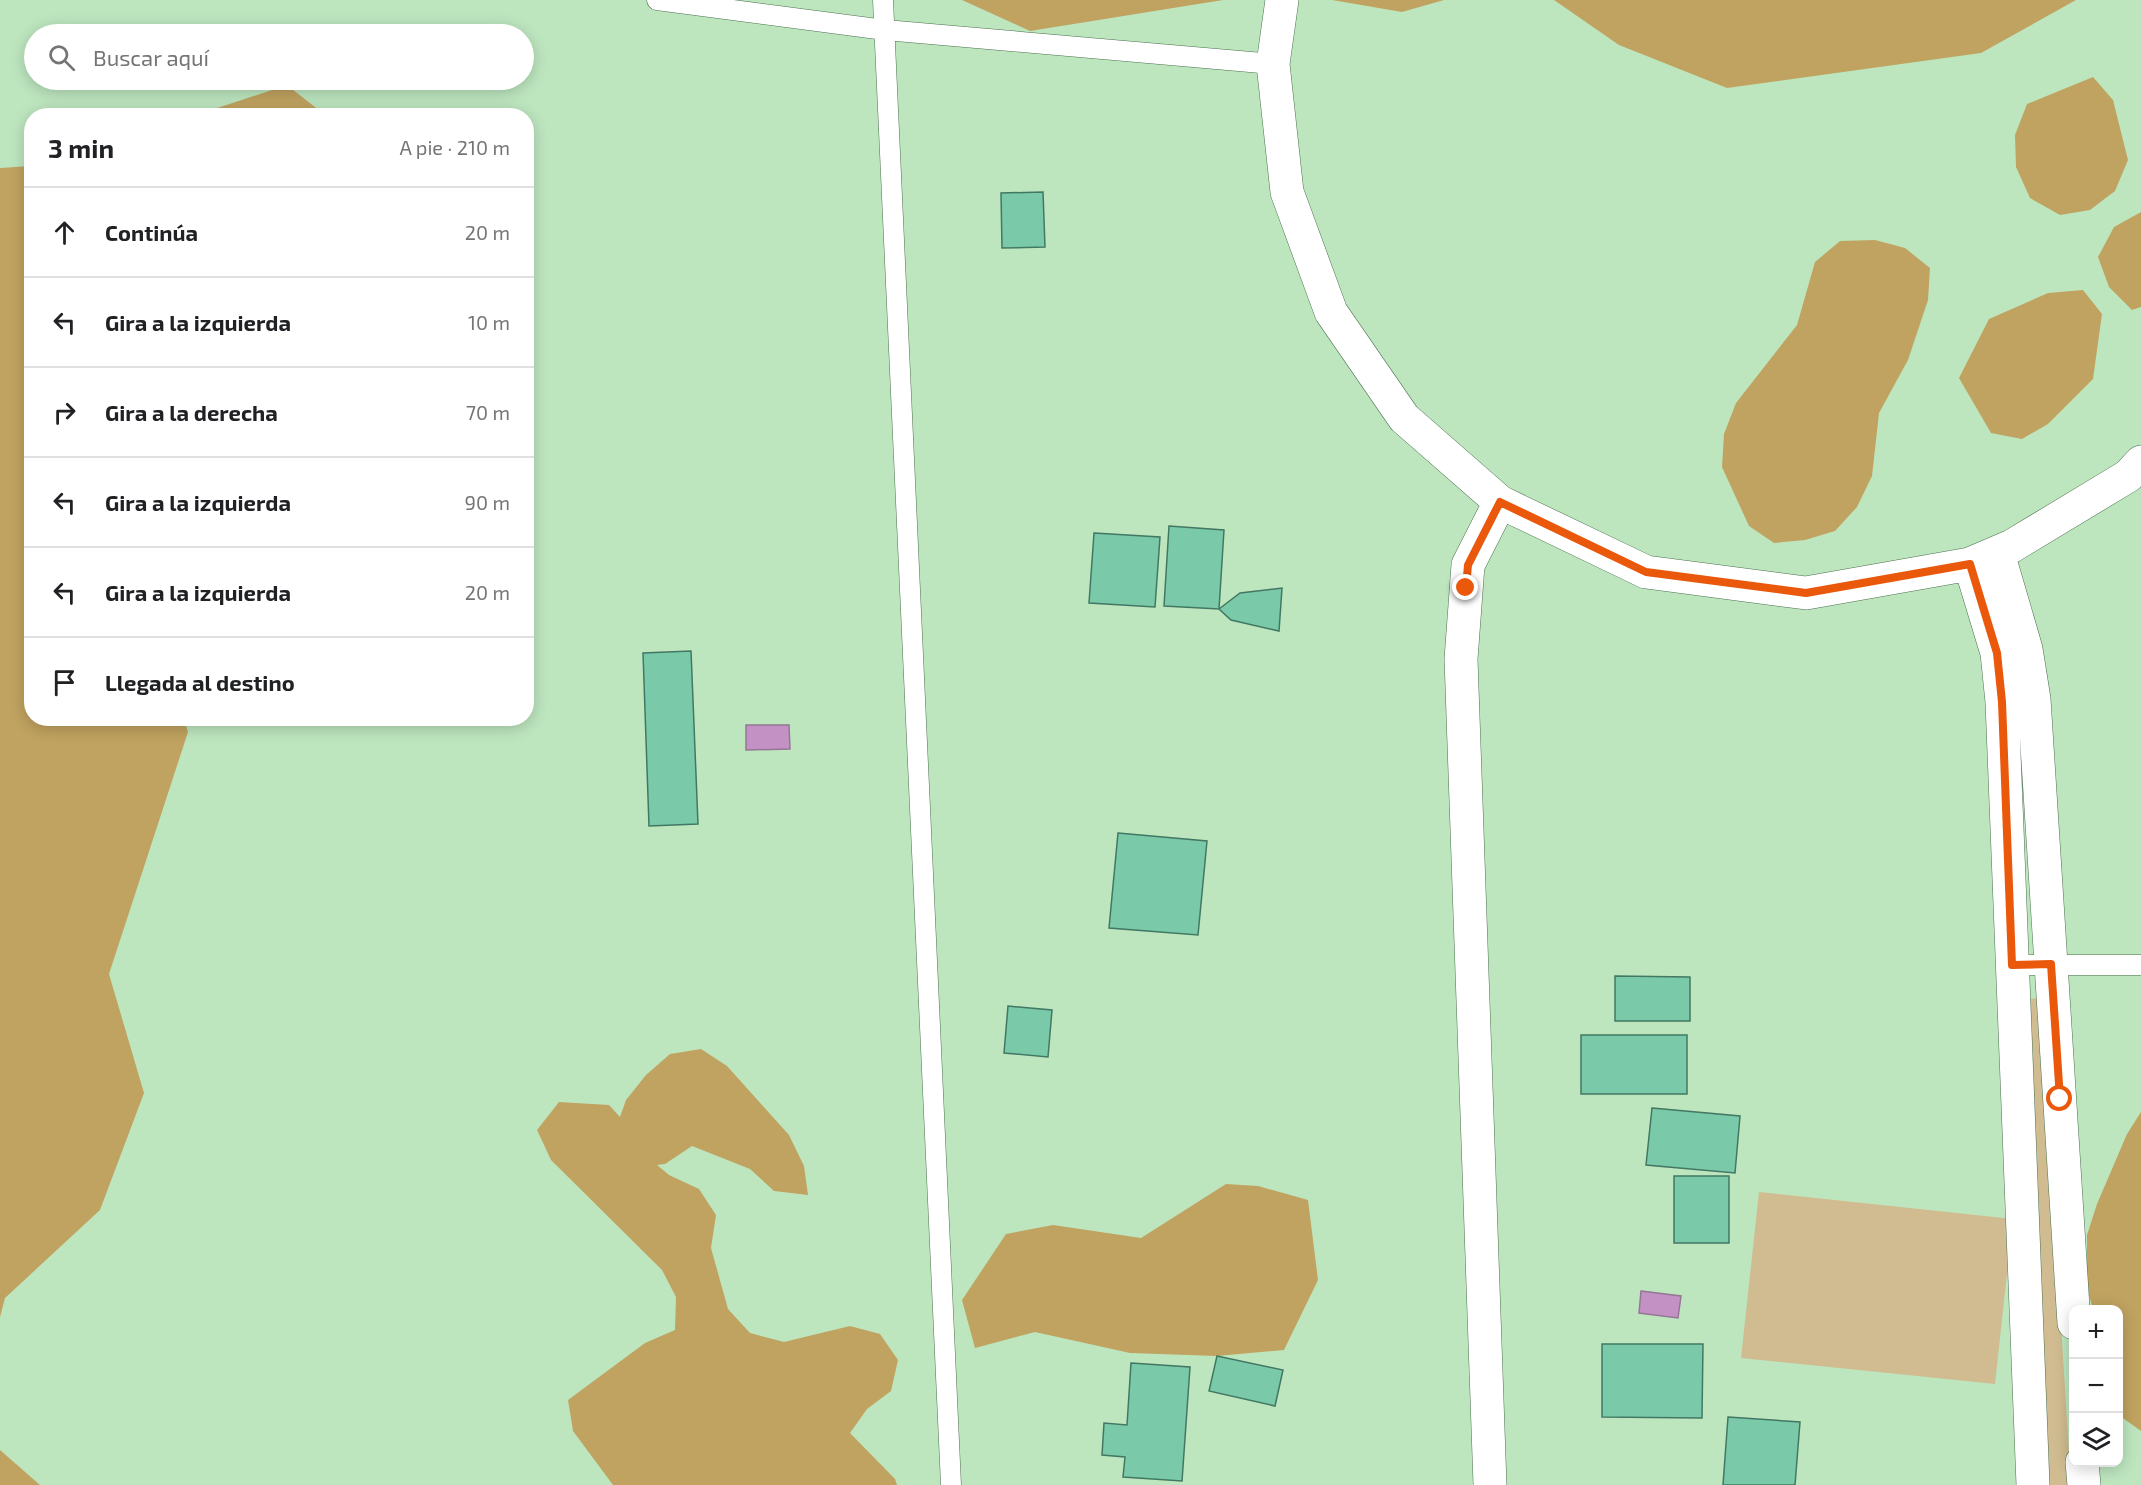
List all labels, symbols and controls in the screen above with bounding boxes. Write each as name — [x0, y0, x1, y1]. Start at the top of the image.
search box — [24, 24, 534, 90]
icon: search — [45, 41, 78, 74]
text: Buscar aquí — [93, 44, 209, 70]
text: 3 min — [48, 132, 114, 163]
text: A pie · 210 m — [399, 135, 510, 159]
icon: ahead — [48, 216, 81, 249]
text: Continúa — [105, 219, 198, 245]
text: 20 m — [465, 220, 510, 244]
icon: left — [48, 306, 81, 339]
text: Gira a la izquierda — [105, 309, 291, 335]
text: 10 m — [468, 310, 510, 334]
icon: right — [48, 396, 81, 429]
text: Gira a la derecha — [105, 399, 278, 425]
text: 70 m — [466, 400, 510, 424]
icon: left — [48, 486, 81, 519]
text: Gira a la izquierda — [105, 489, 291, 515]
text: 90 m — [465, 490, 510, 514]
route end — [1452, 574, 1478, 600]
icon: left — [48, 576, 81, 609]
text: Gira a la izquierda — [105, 579, 291, 605]
text: 20 m — [465, 580, 510, 604]
icon: arrive — [48, 666, 81, 699]
text: Llegada al destino — [105, 669, 295, 695]
route start — [2046, 1085, 2072, 1111]
map controls — [2069, 1305, 2123, 1467]
button: + — [2069, 1305, 2123, 1359]
button: − — [2069, 1359, 2123, 1413]
button: layers — [2069, 1413, 2123, 1467]

